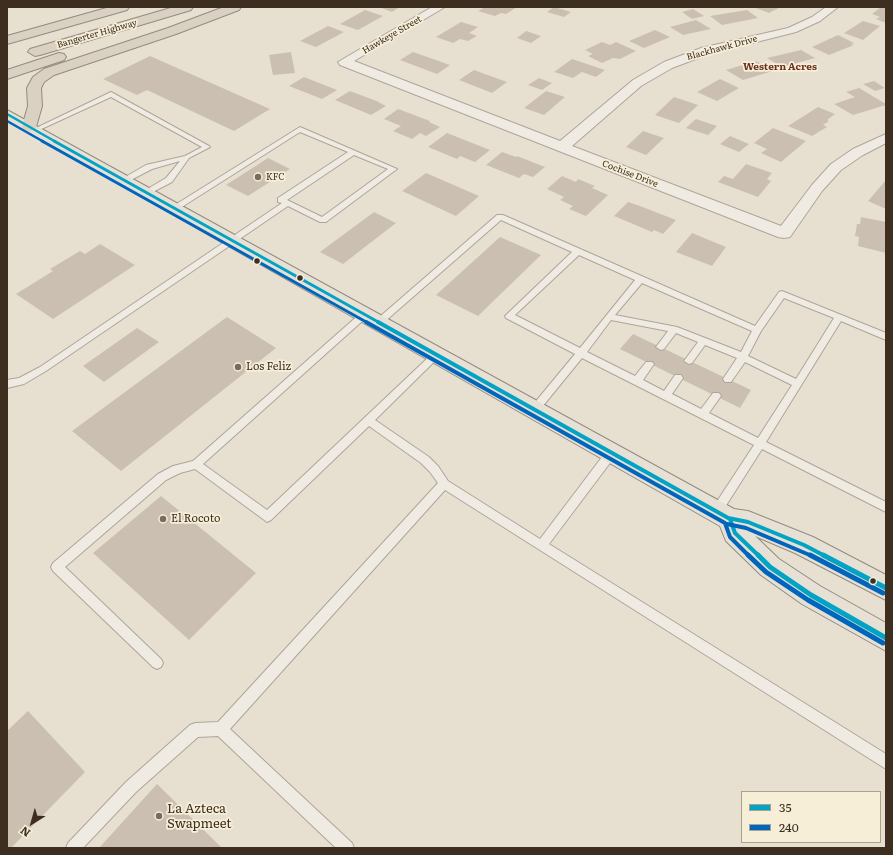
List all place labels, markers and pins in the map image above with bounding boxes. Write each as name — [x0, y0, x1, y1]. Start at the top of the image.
marker: KFC — [253, 172, 263, 182]
place label: KFC — [266, 172, 285, 182]
unlabelled marker — [252, 256, 262, 266]
unlabelled marker — [295, 273, 305, 283]
place label: Los Feliz — [246, 360, 291, 374]
marker: Los Feliz — [233, 362, 243, 372]
place label: El Rocoto — [171, 512, 220, 526]
marker: El Rocoto — [158, 514, 168, 524]
unlabelled marker — [868, 576, 878, 586]
place label: La Azteca Swapmeet — [167, 801, 232, 832]
marker: La Azteca Swapmeet — [154, 811, 164, 821]

